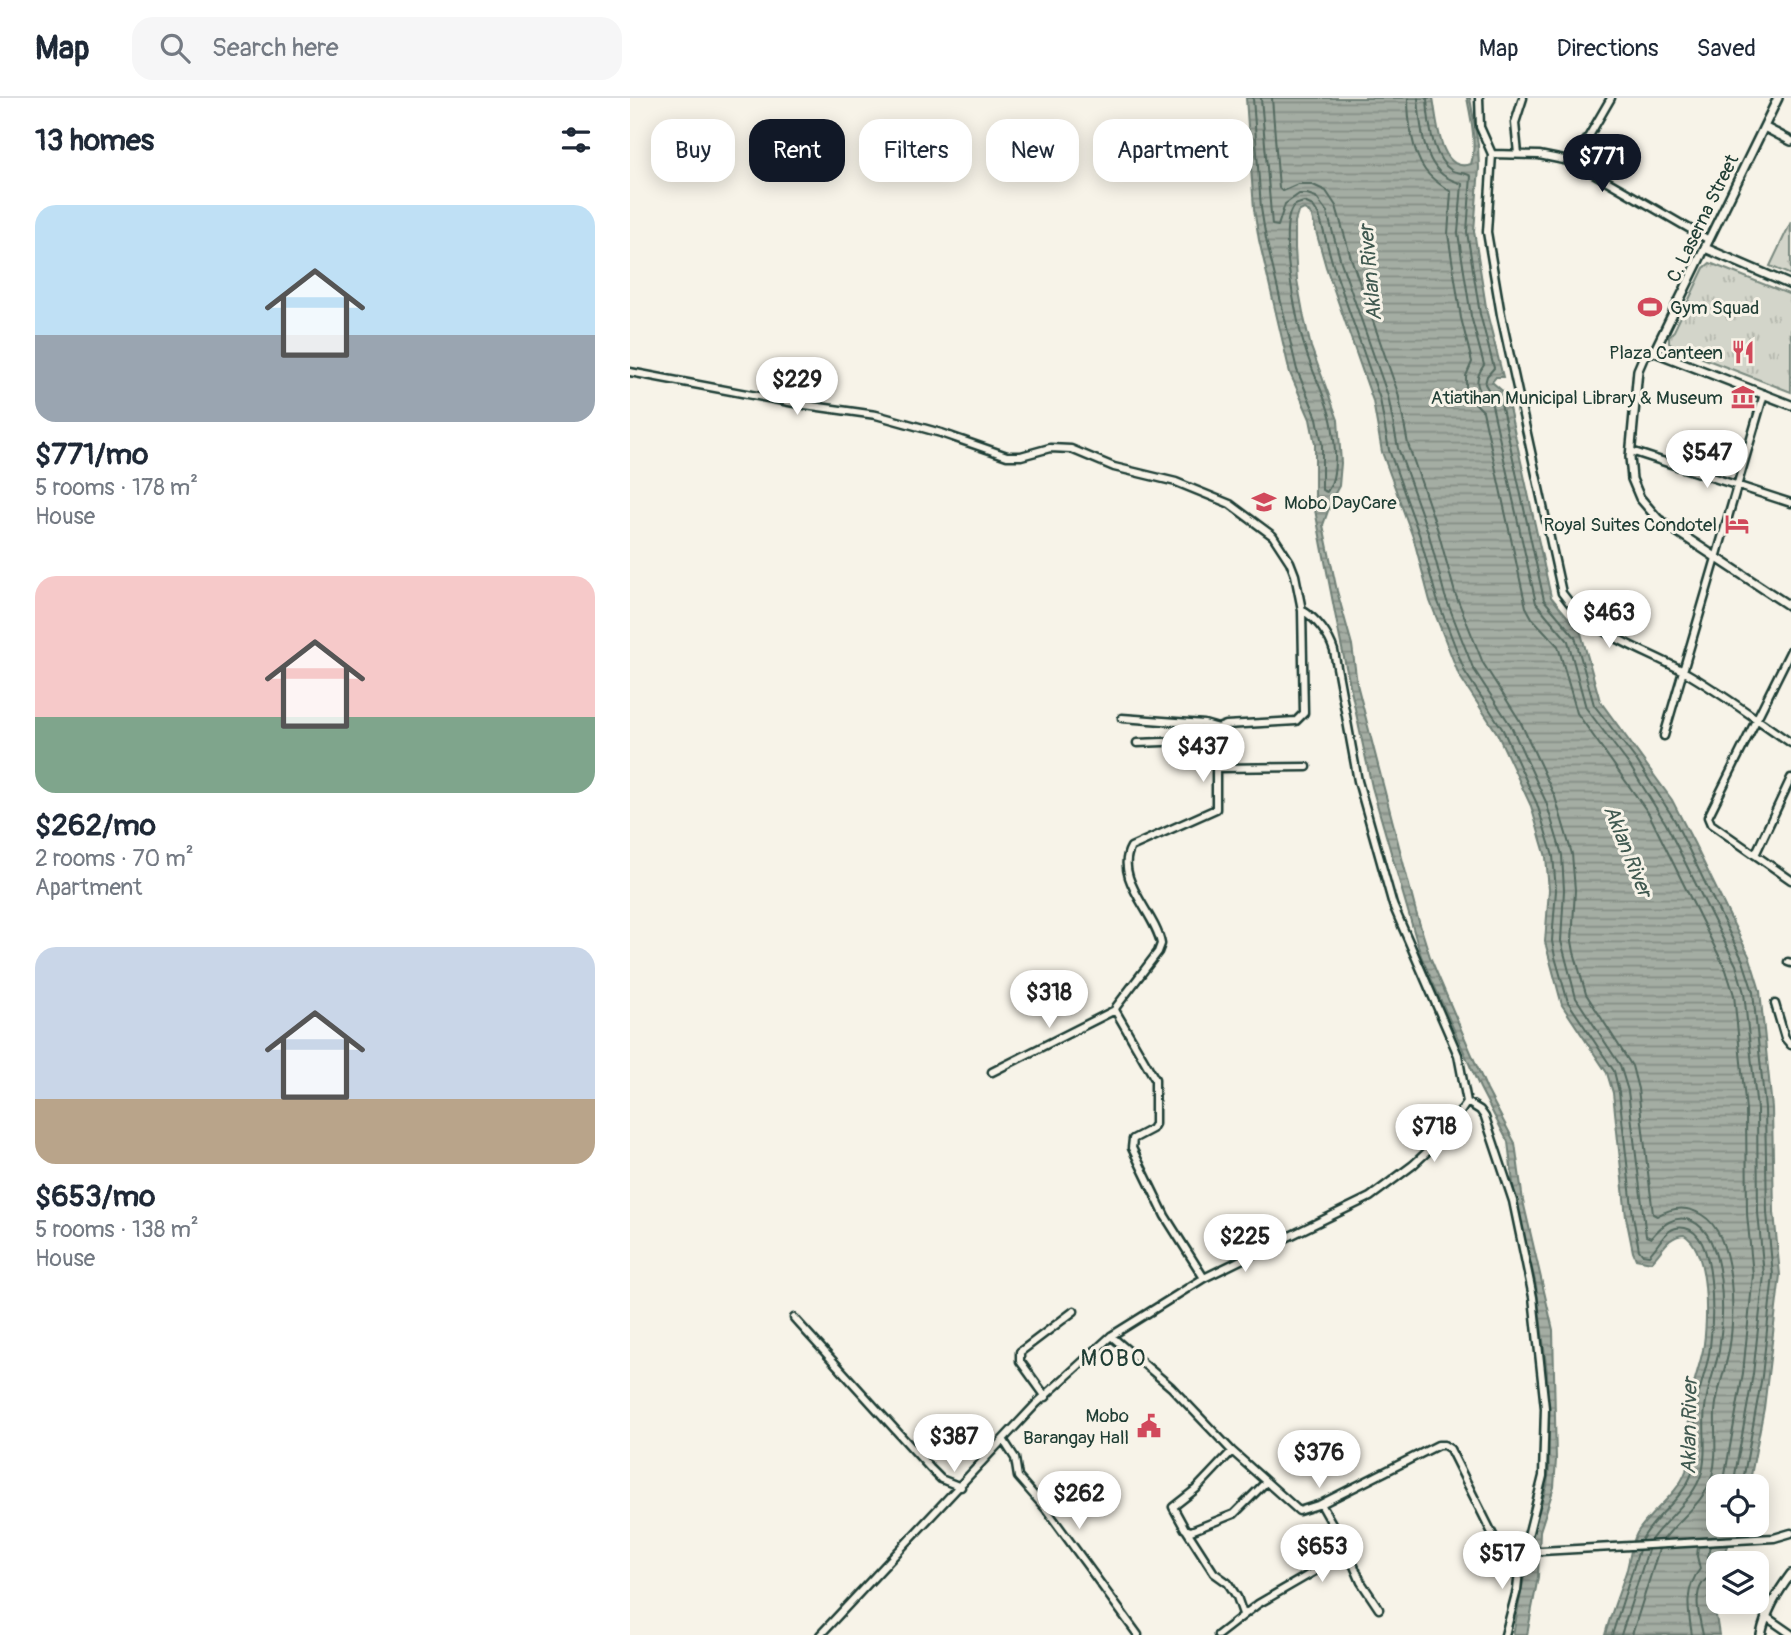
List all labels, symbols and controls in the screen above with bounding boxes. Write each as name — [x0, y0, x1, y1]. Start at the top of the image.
search box — [132, 17, 622, 80]
text: Map — [35, 28, 90, 69]
icon: search — [156, 29, 194, 67]
text: Search here — [212, 32, 339, 64]
text: Map — [1479, 34, 1519, 63]
text: Directions — [1557, 34, 1658, 63]
text: Saved — [1696, 34, 1756, 63]
chip: Buy — [651, 119, 735, 182]
chip: Rent — [749, 119, 845, 182]
chip: Filters — [859, 119, 972, 182]
chip: New — [986, 119, 1079, 182]
chip: Apartment — [1093, 119, 1253, 182]
icon: filters — [557, 121, 595, 159]
text: 13 homes — [35, 122, 154, 159]
pin: $771 — [1561, 134, 1643, 194]
text: $771 — [1579, 142, 1625, 171]
street label: C. Laserna Street — [1662, 150, 1744, 286]
water label: Aklan River — [1353, 221, 1388, 322]
icon: home — [252, 250, 378, 376]
sports icon: Gym Squad — [1636, 293, 1664, 321]
place label: Gym Squad — [1670, 296, 1759, 320]
restaurant icon: Plaza Canteen — [1729, 338, 1757, 366]
place label: Plaza Canteen — [1609, 341, 1723, 365]
pin: $229 — [756, 358, 838, 417]
text: $229 — [772, 365, 822, 394]
museum icon: Atiatihan Municipal Library & Museum — [1729, 383, 1757, 411]
place label: Atiatihan Municipal Library & Museum — [1430, 386, 1723, 410]
pin: $547 — [1666, 430, 1748, 490]
text: $771/mo — [35, 436, 148, 473]
text: $547 — [1682, 438, 1732, 467]
text: 5 rooms · 178 m² — [35, 473, 198, 502]
school or university icon: Mobo DayCare — [1250, 488, 1278, 516]
place label: Mobo DayCare — [1284, 491, 1397, 515]
text: House — [35, 502, 95, 531]
hotel icon: Royal Suites Condotel — [1723, 510, 1751, 538]
place label: Royal Suites Condotel — [1543, 513, 1717, 537]
pin: $463 — [1568, 590, 1650, 650]
text: $463 — [1583, 598, 1635, 627]
icon: home — [252, 621, 378, 747]
pin: $437 — [1162, 724, 1244, 784]
text: $437 — [1178, 732, 1228, 761]
water label: Aklan River — [1597, 801, 1659, 903]
text: $262/mo — [35, 807, 156, 844]
text: 2 rooms · 70 m² — [35, 844, 194, 873]
text: Apartment — [35, 873, 142, 902]
pin: $318 — [1008, 970, 1090, 1030]
text: $318 — [1026, 978, 1072, 1007]
icon: home — [252, 992, 378, 1118]
pin: $718 — [1393, 1104, 1475, 1164]
text: $718 — [1411, 1112, 1457, 1141]
text: $653/mo — [35, 1178, 155, 1215]
pin: $225 — [1204, 1214, 1286, 1274]
text: 5 rooms · 138 m² — [35, 1215, 199, 1244]
text: $225 — [1220, 1222, 1270, 1251]
text: House — [35, 1244, 95, 1273]
district label: MOBO — [1081, 1344, 1147, 1373]
water label: Aklan River — [1675, 1375, 1704, 1475]
place label: Mobo Barangay Hall — [1023, 1404, 1129, 1450]
public building icon: Mobo Barangay Hall — [1135, 1412, 1163, 1440]
pin: $387 — [913, 1414, 995, 1474]
text: $387 — [929, 1422, 979, 1451]
pin: $376 — [1278, 1430, 1360, 1490]
text: $376 — [1294, 1438, 1344, 1467]
pin: $262 — [1038, 1472, 1120, 1531]
map controls — [1706, 1474, 1769, 1614]
button: locate — [1706, 1474, 1769, 1537]
text: $262 — [1053, 1479, 1105, 1508]
pin: $653 — [1281, 1524, 1363, 1584]
text: $653 — [1296, 1532, 1348, 1561]
pin: $517 — [1461, 1532, 1543, 1591]
text: $517 — [1479, 1539, 1525, 1568]
button: layers — [1706, 1551, 1769, 1614]

